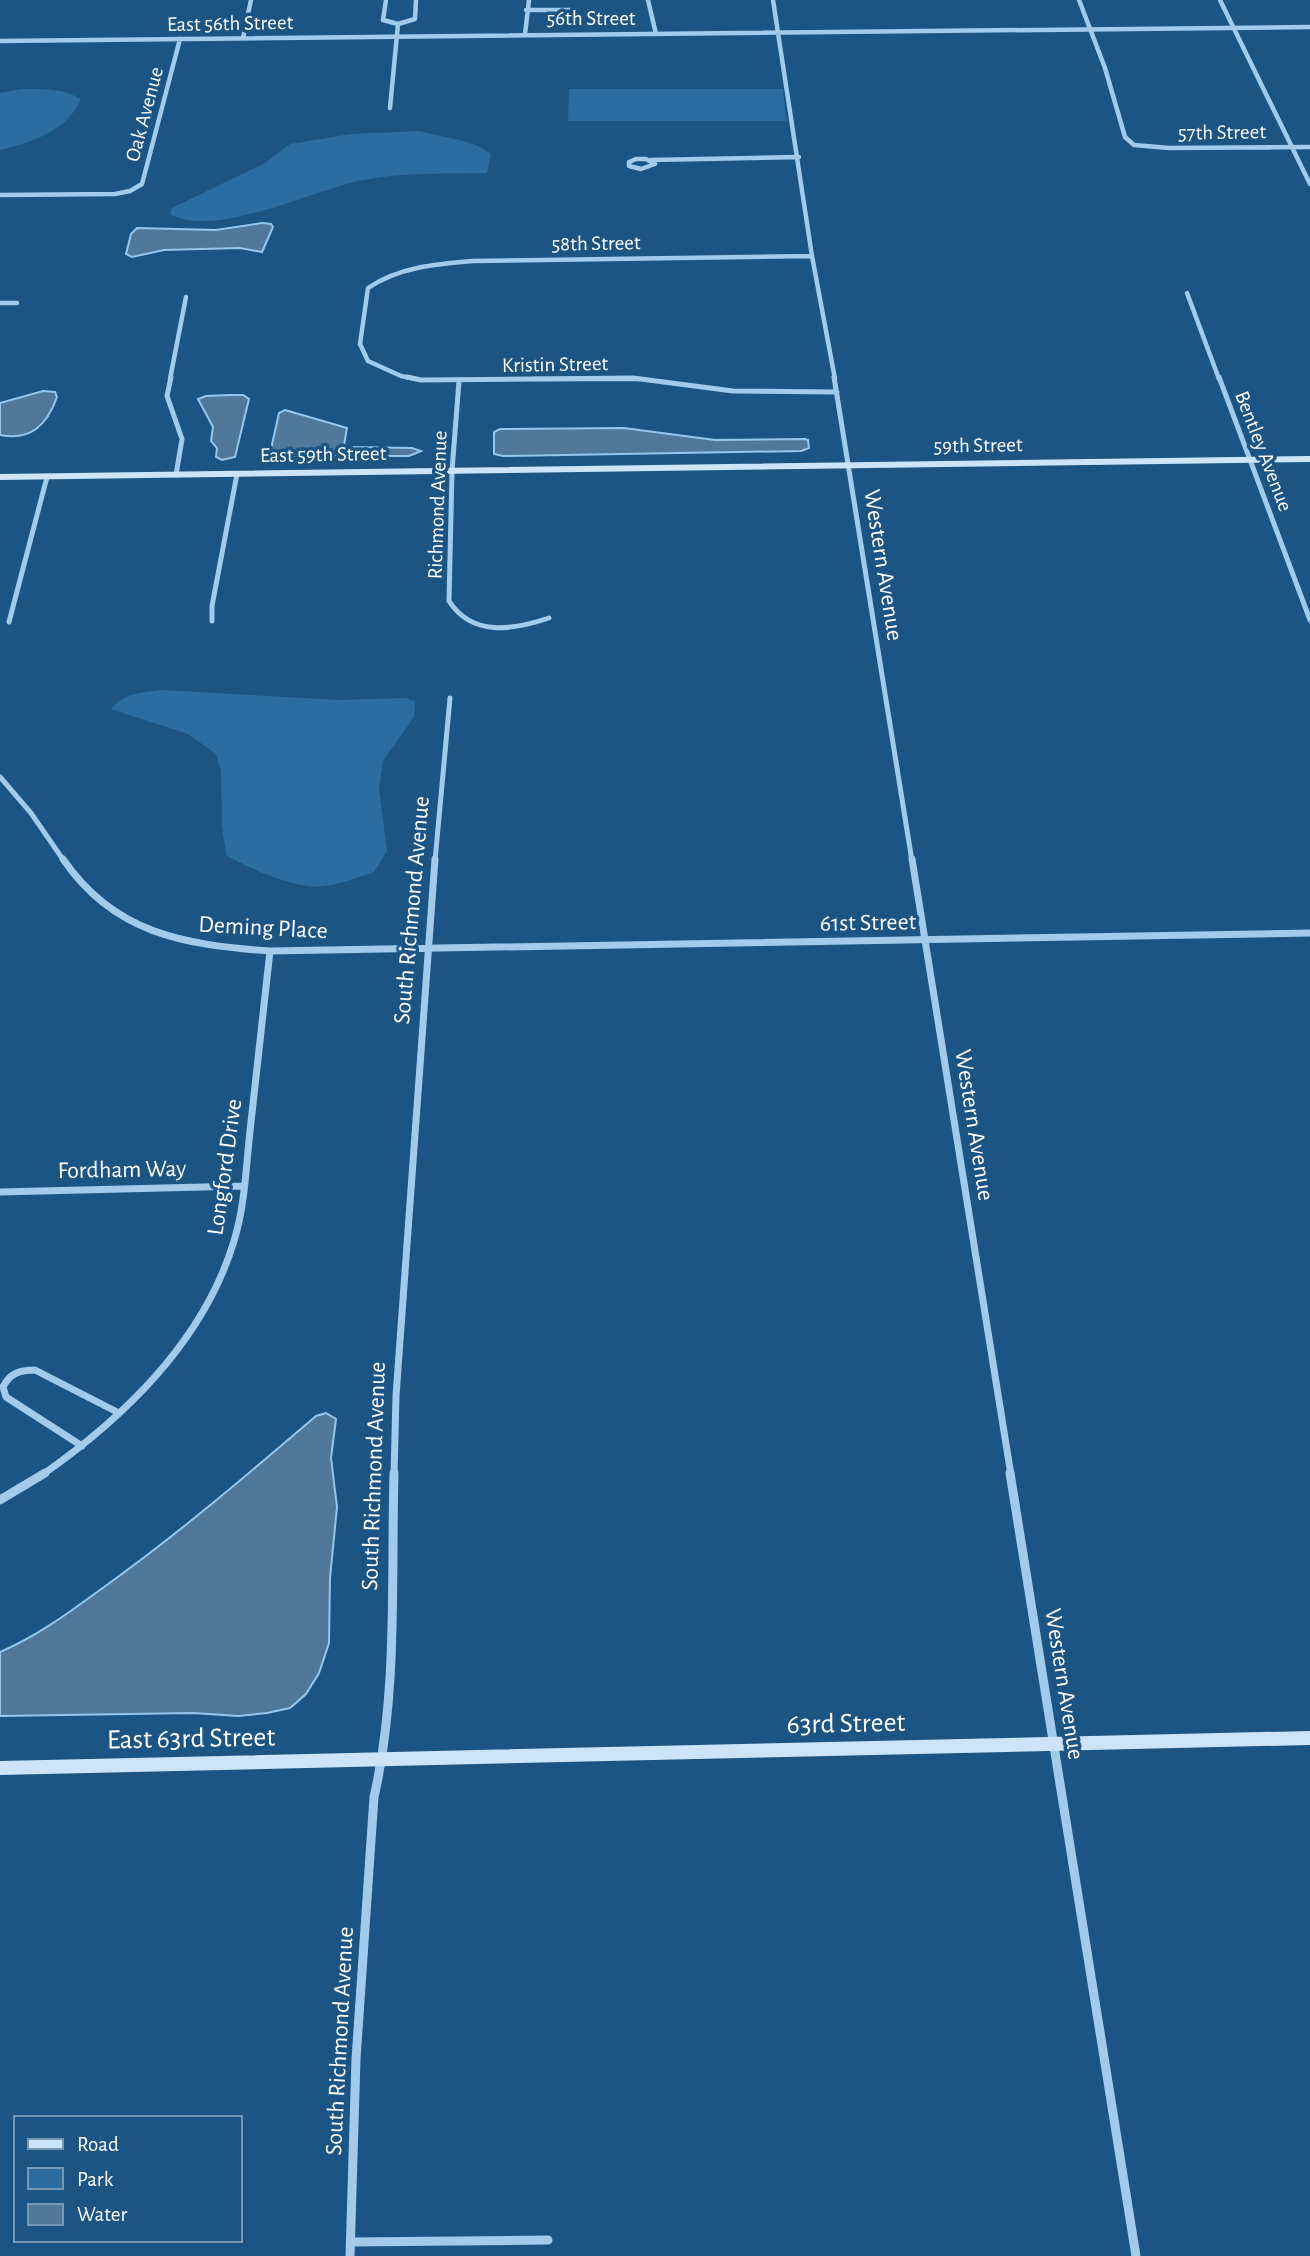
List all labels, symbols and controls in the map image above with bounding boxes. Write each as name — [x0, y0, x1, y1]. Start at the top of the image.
street label: 56th Street — [546, 8, 636, 29]
street label: East 56th Street — [167, 12, 294, 35]
street label: Oak Avenue — [122, 64, 167, 164]
street label: 57th Street — [1178, 121, 1267, 144]
street label: 58th Street — [551, 232, 641, 255]
street label: Kristin Street — [502, 353, 609, 376]
street label: Bentley Avenue — [1231, 388, 1296, 514]
street label: Richmond Avenue — [424, 430, 451, 580]
street label: 59th Street — [933, 434, 1023, 457]
street label: East 59th Street — [260, 443, 387, 466]
street label: Western Avenue — [859, 488, 907, 642]
street label: South Richmond Avenue — [390, 795, 434, 1025]
street label: 61st Street — [820, 910, 917, 936]
street label: Deming Place — [198, 913, 328, 943]
street label: Western Avenue — [950, 1048, 998, 1202]
street label: Longford Drive — [204, 1097, 246, 1237]
street label: Fordham Way — [57, 1157, 187, 1183]
street label: South Richmond Avenue — [358, 1361, 390, 1591]
street label: Western Avenue — [1040, 1607, 1088, 1761]
street label: 63rd Street — [786, 1709, 906, 1739]
street label: East 63rd Street — [107, 1724, 276, 1754]
street label: South Richmond Avenue — [322, 1926, 358, 2156]
legend — [14, 2116, 242, 2242]
text: Road — [77, 2134, 119, 2155]
text: Park — [77, 2169, 114, 2190]
text: Water — [77, 2204, 127, 2225]

